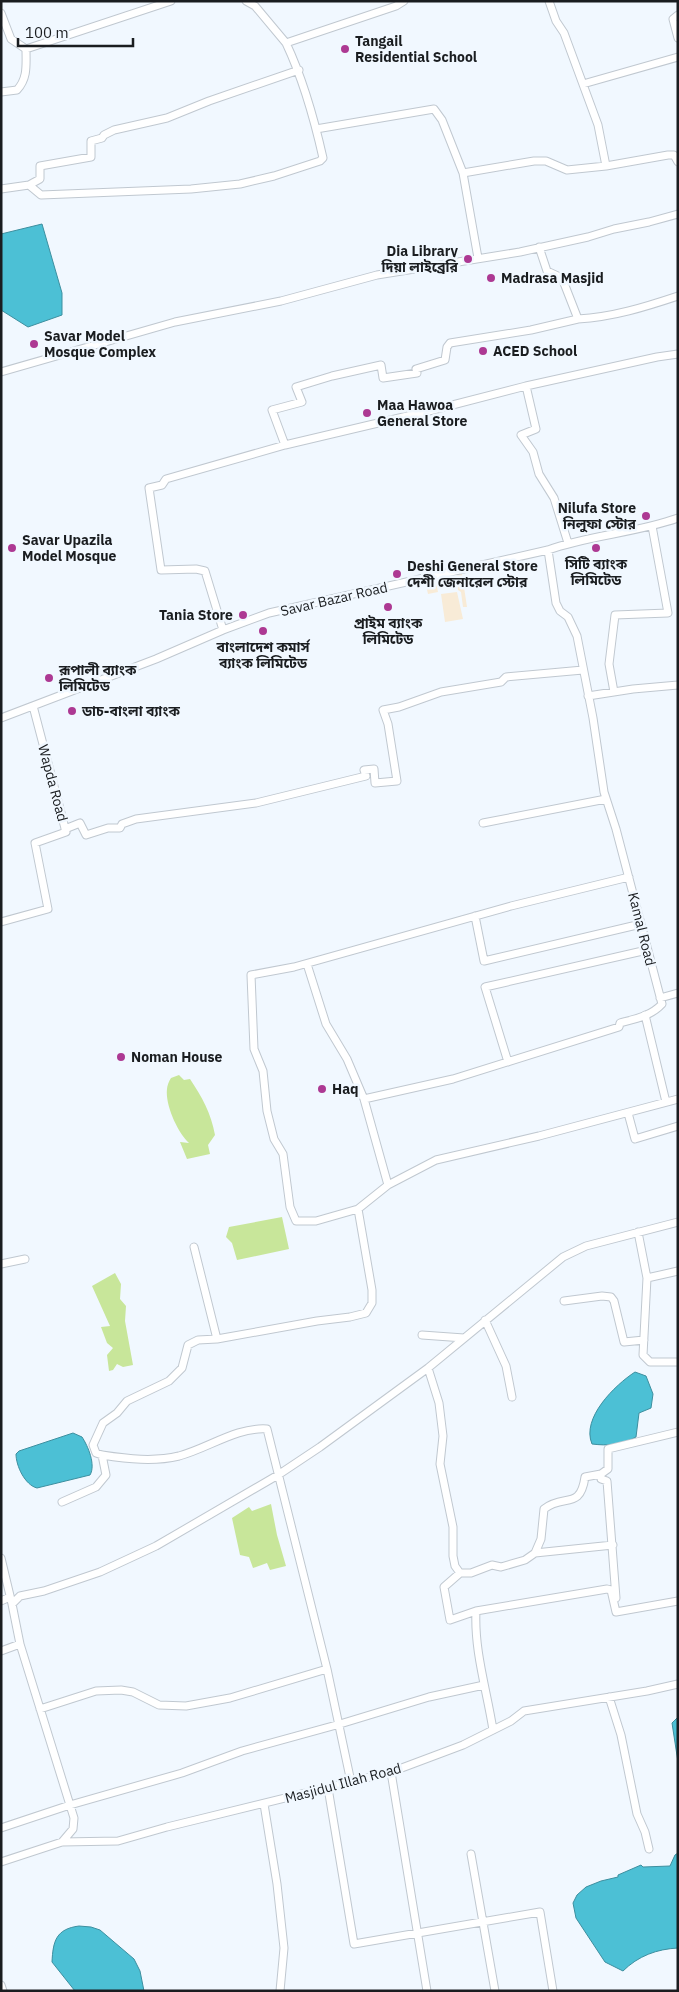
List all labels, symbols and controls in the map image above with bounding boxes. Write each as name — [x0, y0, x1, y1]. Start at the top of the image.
scale bar — [18, 15, 132, 47]
text: 100 m — [25, 23, 69, 42]
place label: Tangail Residential School — [355, 32, 477, 66]
marker: Tangail Residential School — [339, 43, 351, 55]
place label: Dia Library দিয়া লাইব্রেরি — [381, 242, 459, 276]
marker: Dia Library দিয়া লাইব্রেরি — [462, 253, 474, 265]
place label: Madrasa Masjid — [501, 269, 604, 287]
marker: Madrasa Masjid — [485, 272, 497, 284]
place label: Savar Model Mosque Complex — [44, 327, 156, 361]
marker: Savar Model Mosque Complex — [28, 338, 40, 350]
place label: ACED School — [493, 342, 577, 360]
marker: ACED School — [477, 345, 489, 357]
place label: Maa Hawoa General Store — [377, 396, 468, 430]
marker: Maa Hawoa General Store — [361, 407, 373, 419]
place label: Nilufa Store নিলুফা স্টোর — [558, 499, 637, 533]
marker: Nilufa Store নিলুফা স্টোর — [640, 510, 652, 522]
place label: Savar Upazila Model Mosque — [22, 531, 117, 565]
marker: Savar Upazila Model Mosque — [6, 542, 18, 554]
marker: সিটি ব্যাংক লিমিটেড — [590, 542, 602, 554]
place label: সিটি ব্যাংক লিমিটেড — [564, 555, 628, 589]
place label: Deshi General Store দেশী জেনারেল স্টোর — [407, 557, 538, 591]
marker: Deshi General Store দেশী জেনারেল স্টোর — [391, 568, 403, 580]
street label: Savar Bazar Road — [279, 578, 389, 620]
marker: প্রাইম ব্যাংক লিমিটেড — [382, 601, 394, 613]
place label: Tania Store — [159, 606, 233, 624]
marker: Tania Store — [237, 609, 249, 621]
place label: প্রাইম ব্যাংক লিমিটেড — [354, 614, 423, 648]
marker: বাংলাদেশ কমার্স ব্যাংক লিমিটেড — [257, 625, 269, 637]
place label: বাংলাদেশ কমার্স ব্যাংক লিমিটেড — [215, 638, 311, 672]
place label: রূপালী ব্যাংক লিমিটেড — [58, 661, 137, 695]
marker: রূপালী ব্যাংক লিমিটেড — [43, 672, 55, 684]
place label: ডাচ-বাংলা ব্যাংক — [81, 702, 181, 720]
marker: ডাচ-বাংলা ব্যাংক — [66, 705, 78, 717]
street label: Wapda Road — [34, 743, 72, 823]
street label: Kamal Road — [624, 890, 660, 968]
place label: Noman House — [131, 1048, 223, 1066]
marker: Noman House — [115, 1051, 127, 1063]
place label: Haq — [332, 1080, 359, 1098]
marker: Haq — [316, 1083, 328, 1095]
street label: Masjidul Illah Road — [283, 1759, 403, 1807]

